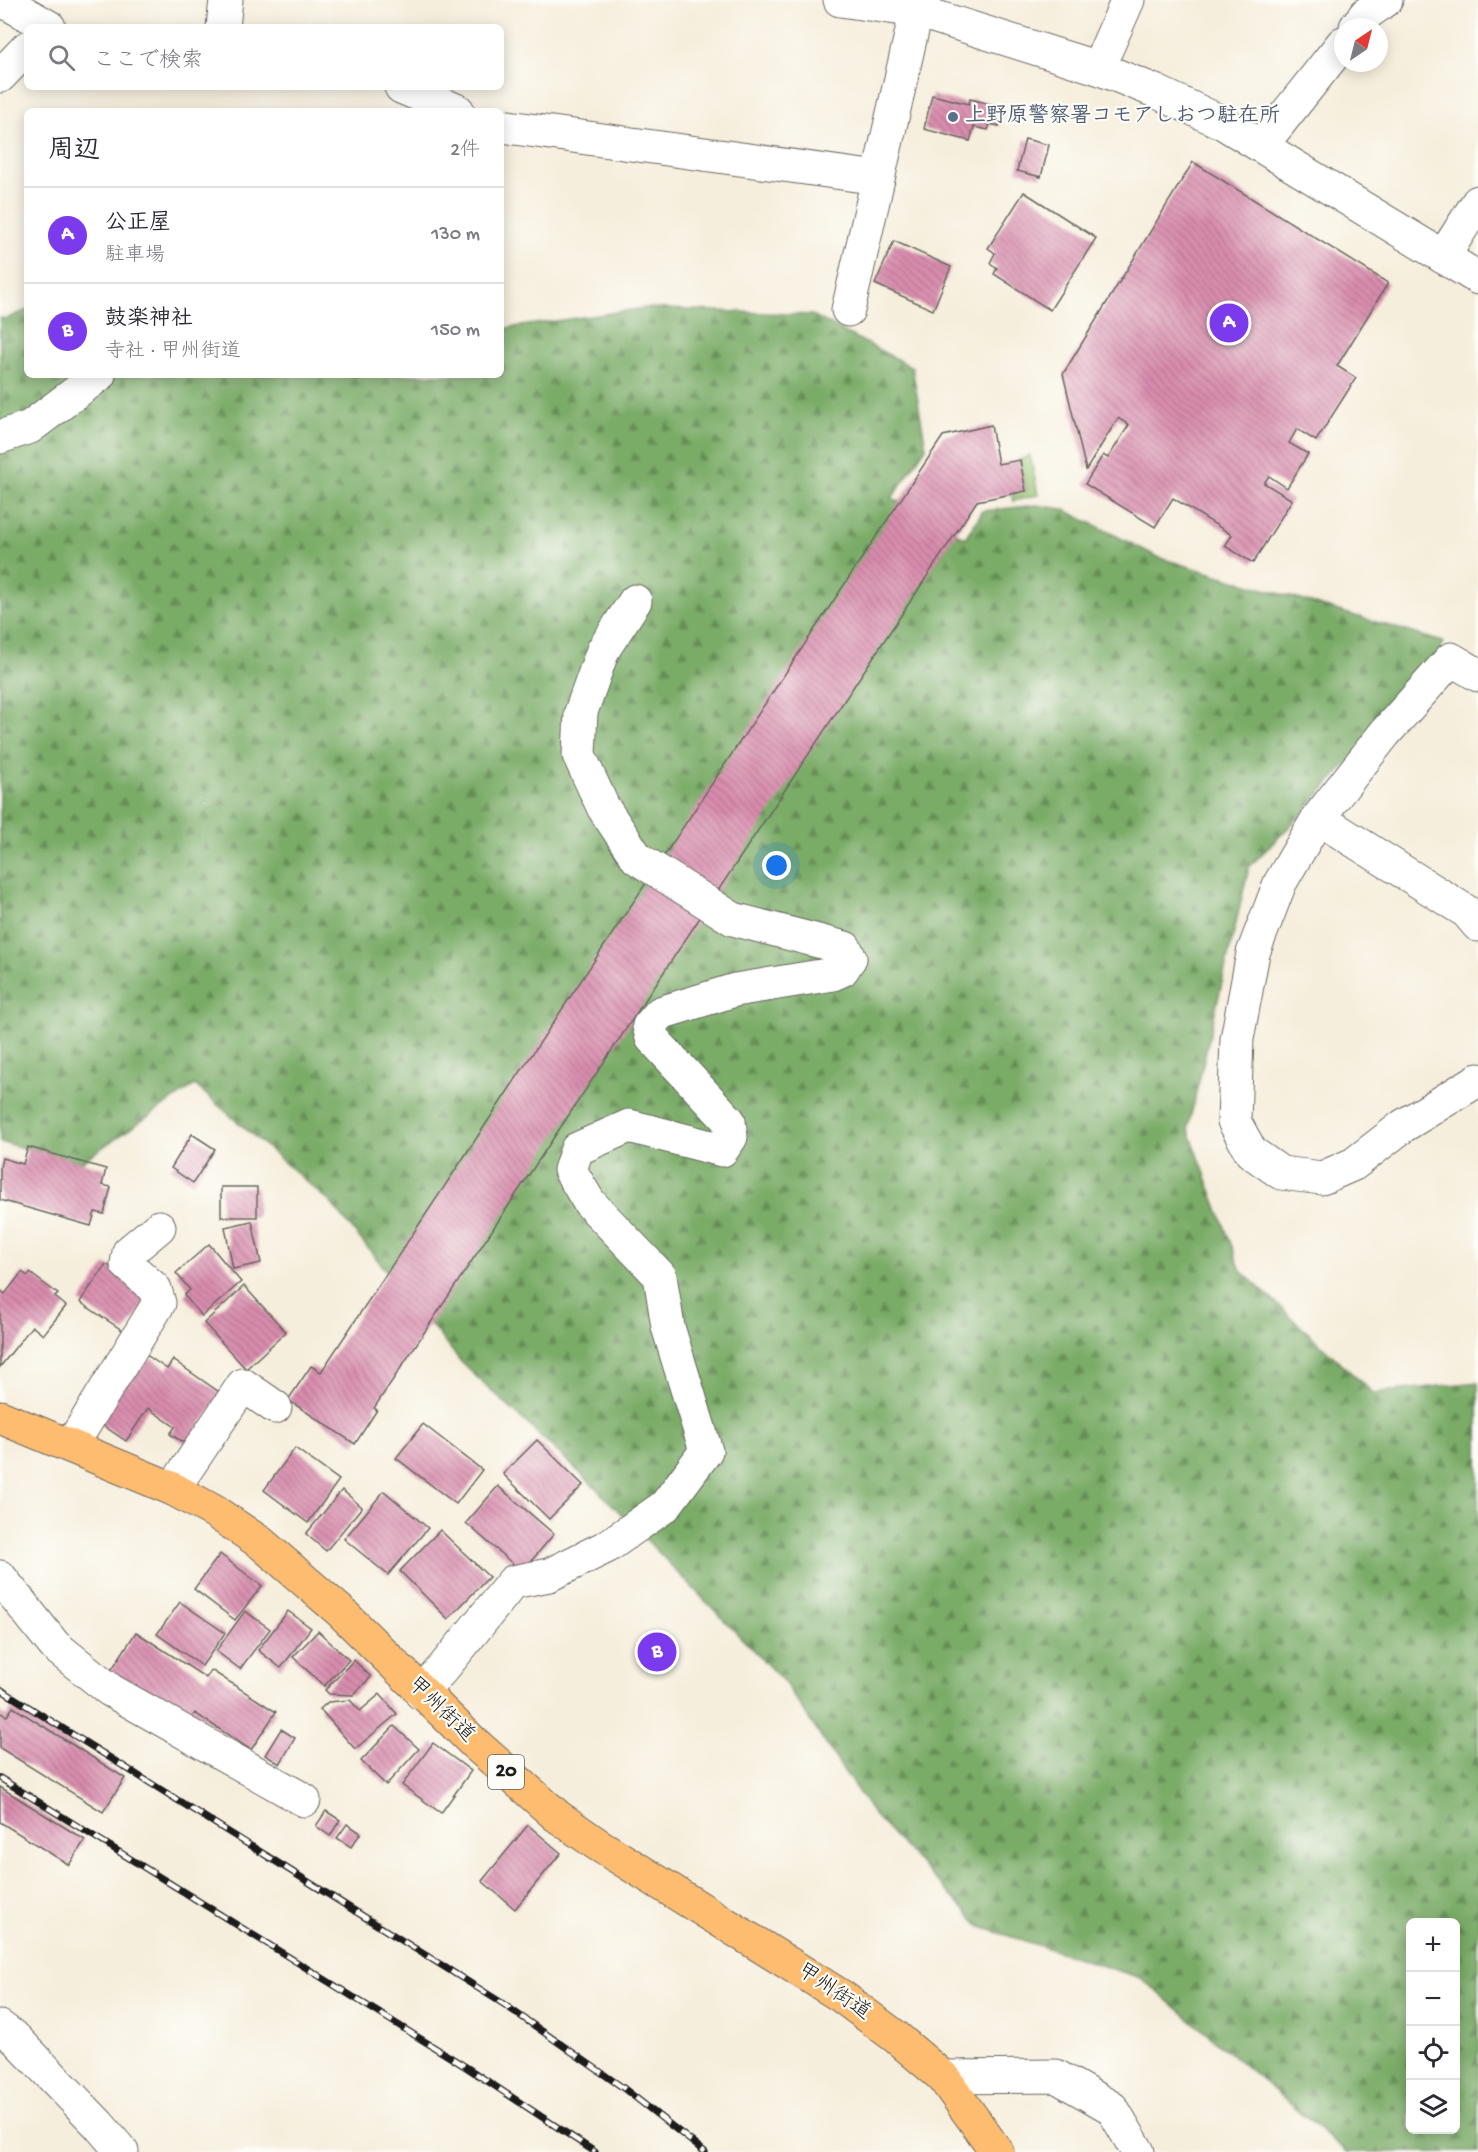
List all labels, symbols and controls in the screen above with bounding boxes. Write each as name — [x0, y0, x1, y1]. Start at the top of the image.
north arrow — [1334, 18, 1388, 72]
search box — [24, 24, 504, 90]
icon: search — [45, 41, 78, 74]
text: ここで検索 — [93, 49, 203, 75]
place label: 上野原警察署コモアしおつ駐在所 — [965, 103, 1280, 130]
marker: 上野原警察署コモアしおつ駐在所 — [946, 110, 960, 124]
text: 周辺 — [48, 137, 100, 168]
text: 2件 — [450, 140, 480, 163]
text: 公正屋 — [105, 211, 171, 237]
text: A — [62, 224, 73, 247]
text: 130 m — [431, 224, 480, 247]
text: 駐車場 — [105, 245, 165, 268]
pin: A — [1210, 300, 1248, 346]
text: 鼓楽神社 — [105, 307, 193, 333]
text: B — [62, 320, 73, 343]
text: 150 m — [431, 320, 480, 343]
text: 寺社 · 甲州街道 — [105, 341, 241, 364]
your location — [762, 851, 791, 880]
pin: B — [638, 1630, 676, 1674]
street label: 甲州街道 — [401, 1672, 480, 1749]
road number: 20 — [488, 1755, 524, 1789]
map controls — [1406, 1918, 1460, 2134]
button: + — [1406, 1918, 1460, 1972]
street label: 甲州街道 — [791, 1958, 875, 2027]
button: − — [1406, 1972, 1460, 2026]
button: locate — [1406, 2026, 1460, 2080]
button: layers — [1406, 2080, 1460, 2134]

